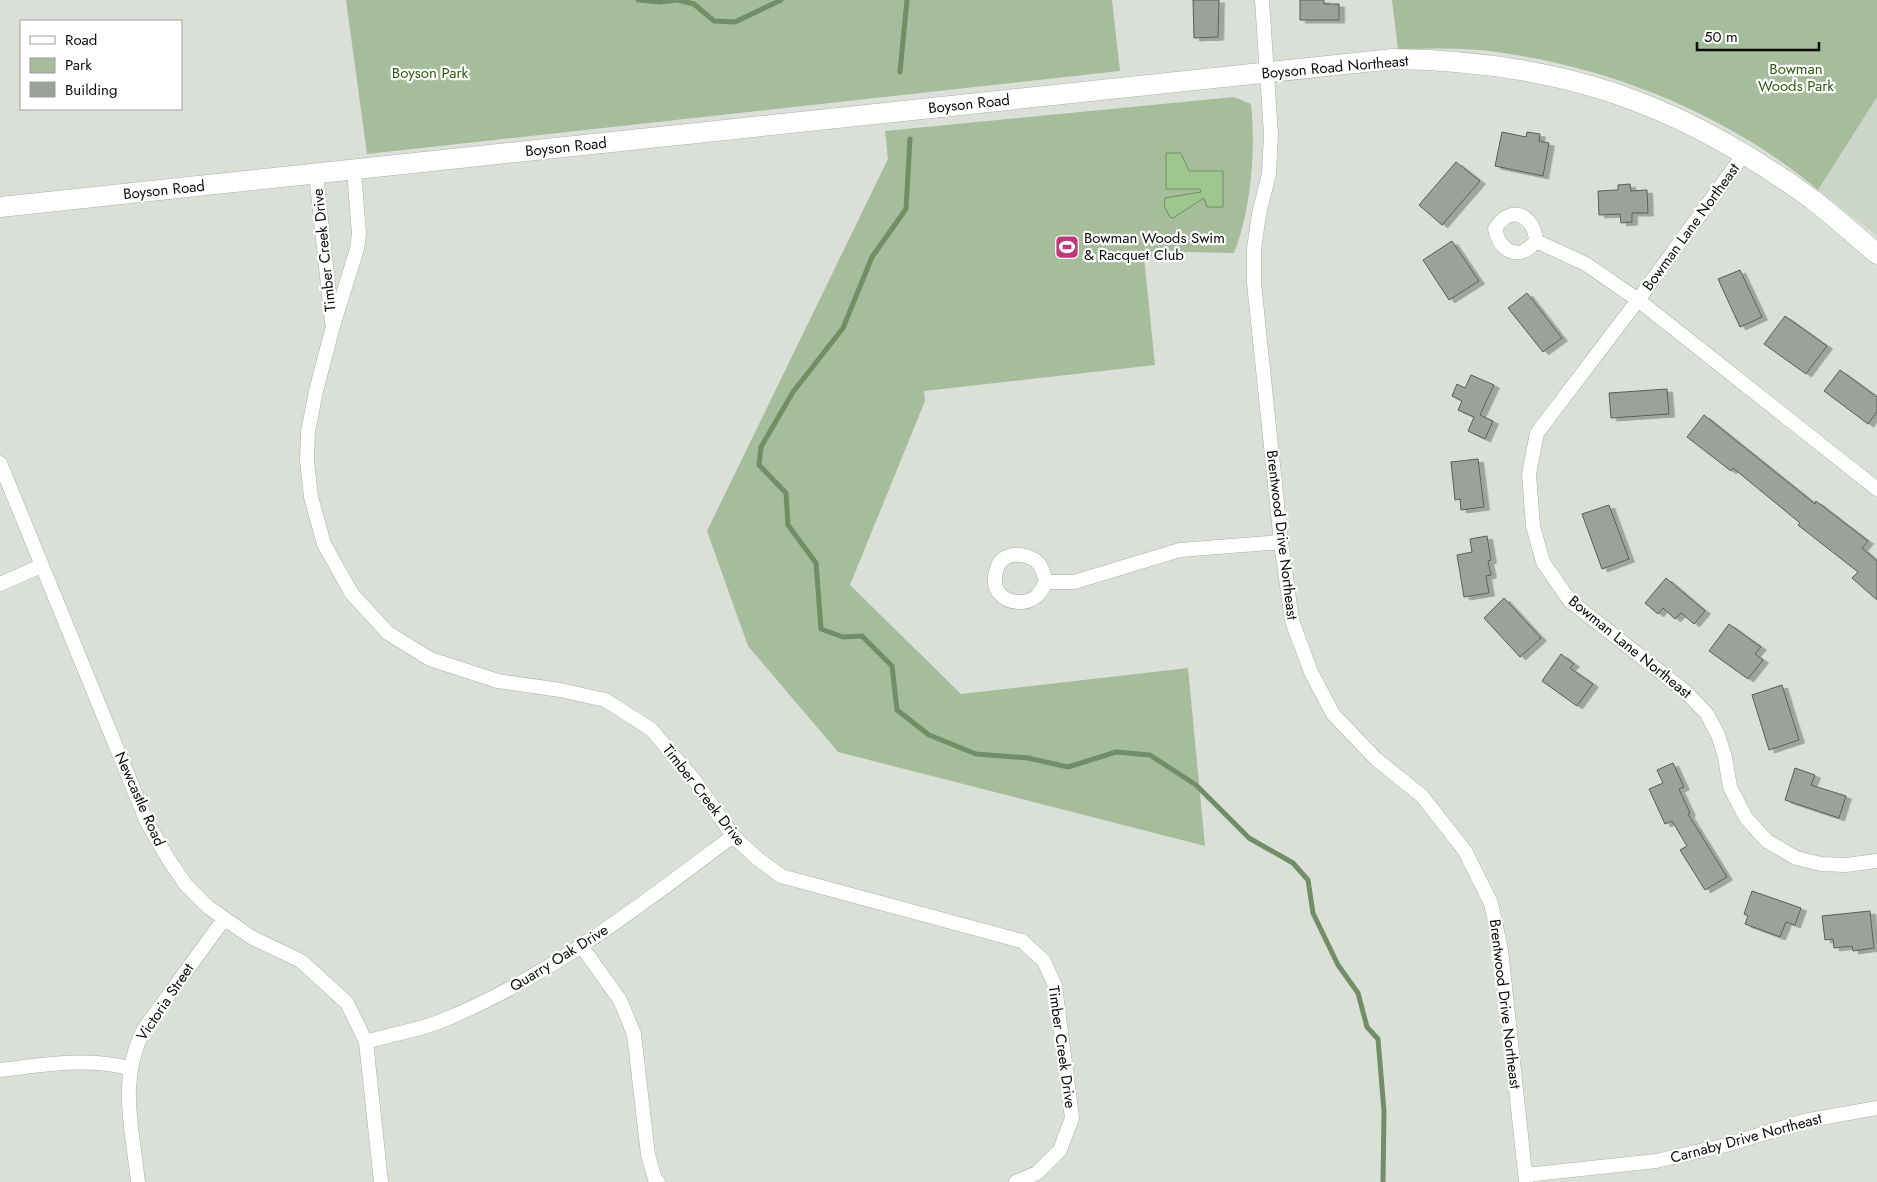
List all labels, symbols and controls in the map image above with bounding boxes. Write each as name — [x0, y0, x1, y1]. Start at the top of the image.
legend — [20, 20, 182, 110]
scale bar — [1697, 20, 1820, 52]
text: 50 m — [1704, 26, 1738, 48]
text: Road — [65, 29, 97, 51]
street label: Boyson Road Northeast — [1261, 50, 1410, 84]
text: Park — [65, 54, 92, 76]
park label: Bowman Woods Park — [1758, 58, 1834, 97]
park label: Boyson Park — [392, 62, 469, 84]
text: Building — [65, 79, 117, 101]
street label: Boyson Road — [927, 89, 1011, 119]
street label: Boyson Road — [524, 132, 608, 162]
street label: Bowman Lane Northeast — [1637, 158, 1745, 295]
street label: Boyson Road — [122, 175, 206, 205]
street label: Timber Creek Drive — [307, 187, 341, 313]
place label: Bowman Woods Swim & Racquet Club — [1084, 227, 1225, 266]
sports icon: Bowman Woods Swim & Racquet Club — [1054, 234, 1080, 260]
street label: Brentwood Drive Northeast — [1261, 449, 1303, 621]
street label: Bowman Lane Northeast — [1564, 590, 1697, 704]
street label: Timber Creek Drive — [657, 740, 751, 851]
street label: Newcastle Road — [109, 748, 171, 850]
street label: Brentwood Drive Northeast — [1484, 918, 1526, 1090]
street label: Quarry Oak Drive — [506, 919, 613, 997]
street label: Victoria Street — [131, 958, 199, 1045]
street label: Timber Creek Drive — [1043, 984, 1082, 1110]
street label: Carnaby Drive Northeast — [1668, 1107, 1825, 1169]

